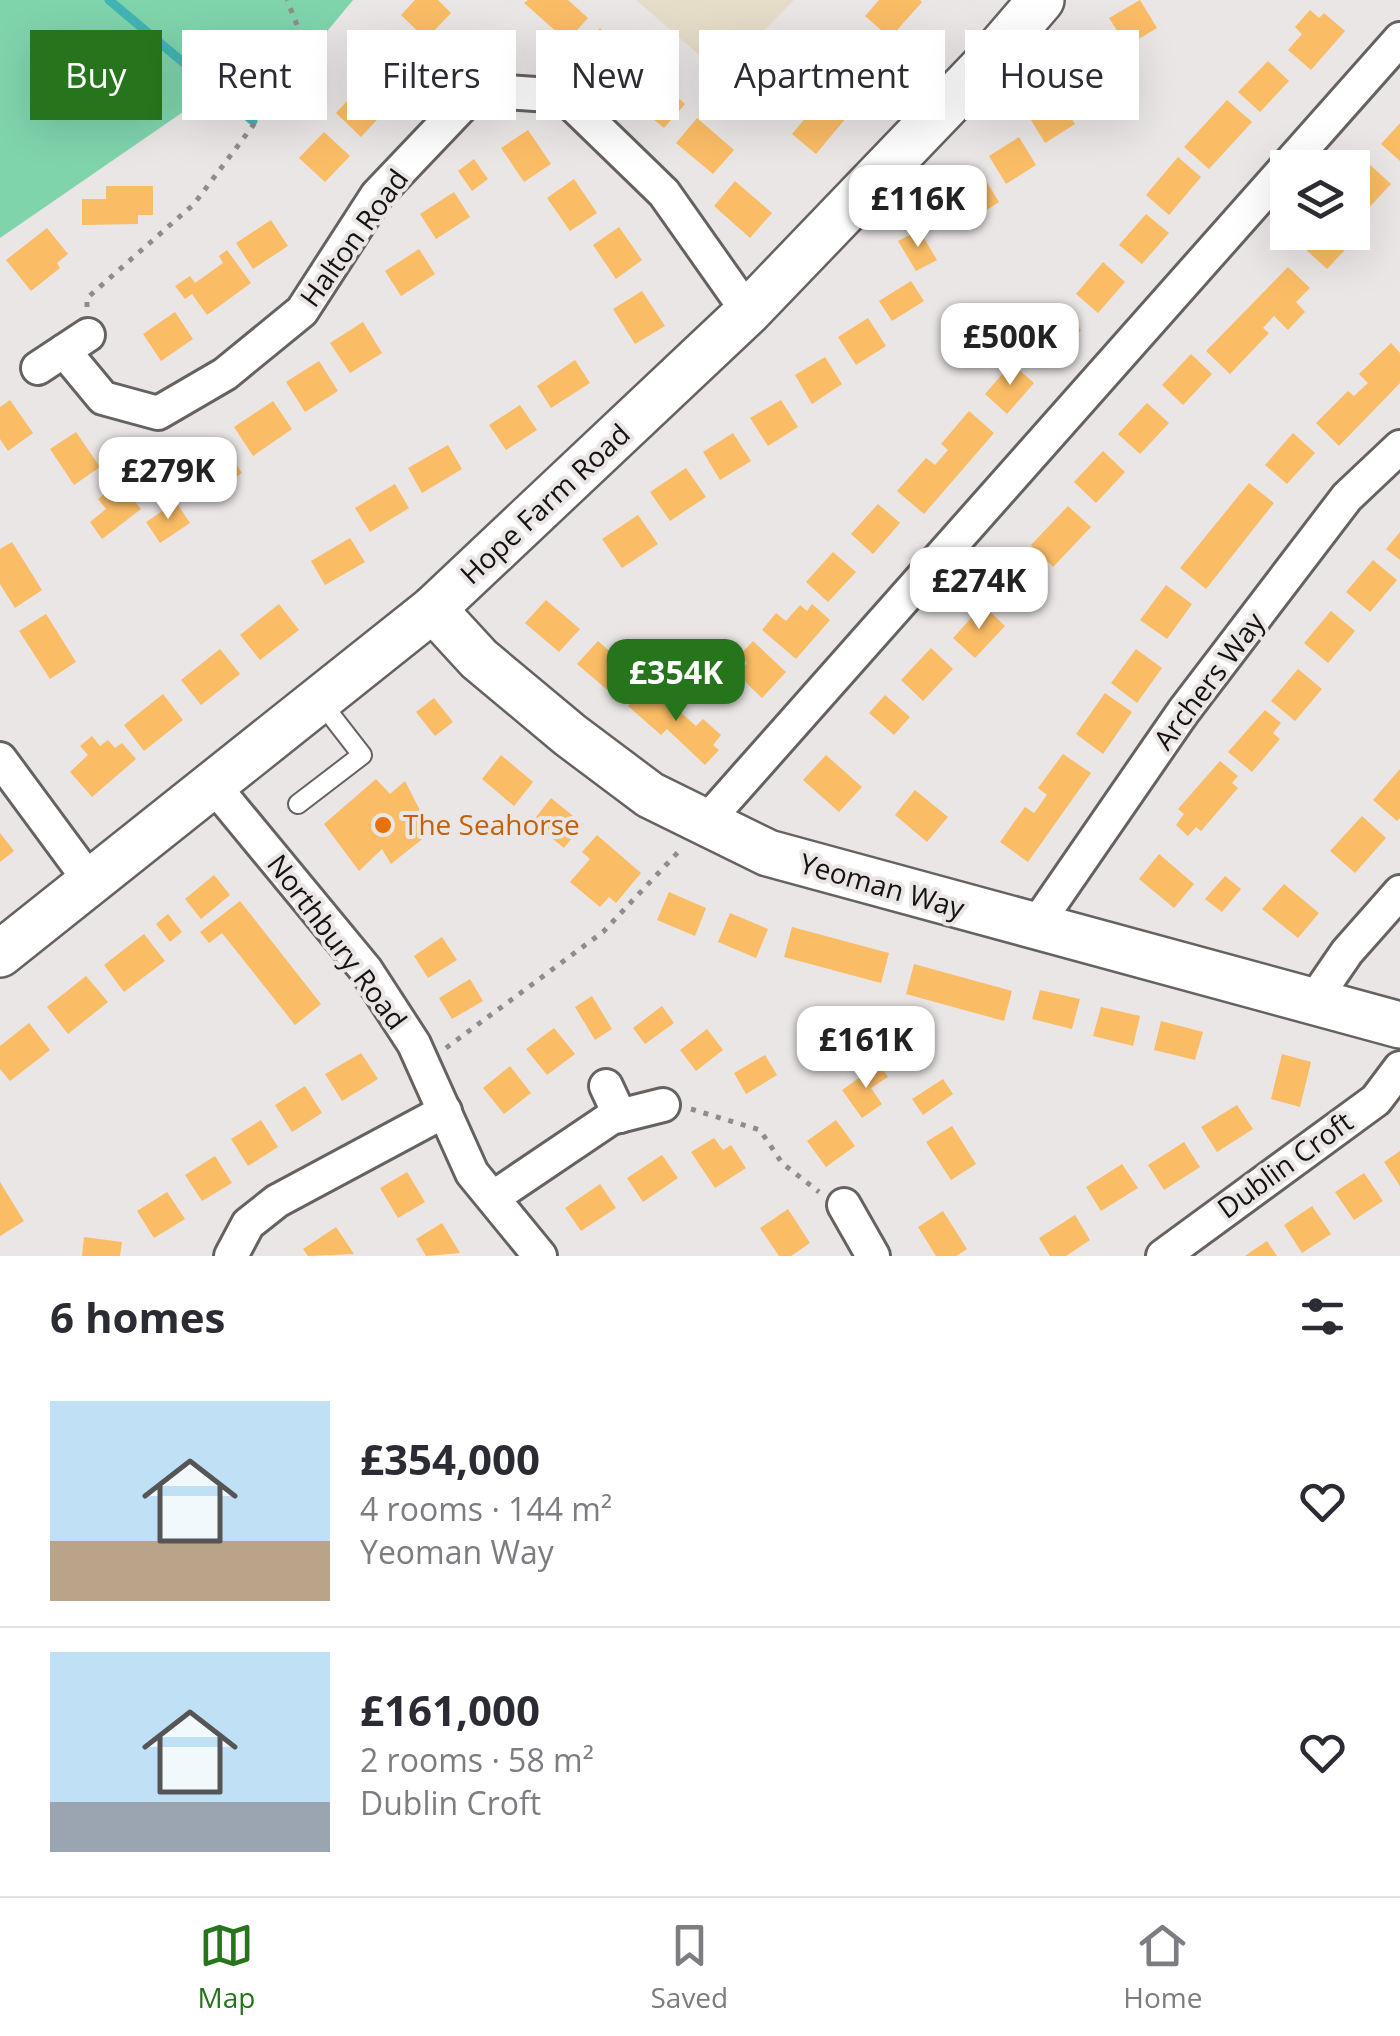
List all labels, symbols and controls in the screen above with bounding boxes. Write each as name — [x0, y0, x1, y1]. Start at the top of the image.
chip: Buy — [30, 30, 162, 120]
chip: Rent — [182, 30, 327, 120]
chip: Filters — [347, 30, 516, 120]
chip: New — [536, 30, 679, 120]
chip: Apartment — [699, 30, 945, 120]
chip: House — [965, 30, 1139, 120]
map controls — [1270, 150, 1370, 250]
button: layers — [1270, 150, 1370, 250]
street label: Halton Road — [290, 161, 416, 314]
pin: £116K — [848, 165, 988, 250]
text: £116K — [871, 176, 965, 219]
pin: £500K — [940, 303, 1080, 388]
text: £500K — [963, 314, 1057, 357]
street label: Hope Farm Road — [451, 415, 637, 592]
pin: £279K — [98, 437, 238, 522]
text: £279K — [121, 448, 215, 491]
pin: £274K — [909, 547, 1049, 632]
text: £274K — [932, 558, 1026, 601]
street label: Archers Way — [1144, 603, 1273, 757]
pin: £354K — [606, 639, 746, 724]
text: £354K — [629, 650, 723, 693]
place label: The Seahorse — [403, 805, 580, 843]
marker: The Seahorse — [372, 814, 394, 836]
street label: Yeoman Way — [796, 843, 970, 927]
street label: Northbury Road — [259, 846, 416, 1037]
pin: £161K — [796, 1006, 936, 1091]
text: £161K — [819, 1017, 913, 1060]
street label: Dublin Croft — [1209, 1102, 1360, 1226]
text: 6 homes — [50, 1288, 225, 1345]
icon: filters — [1295, 1289, 1350, 1344]
text: £354,000 — [360, 1430, 540, 1487]
icon: home — [130, 1441, 250, 1561]
icon: heart — [1295, 1474, 1350, 1529]
text: 4 rooms · 144 m² — [360, 1487, 612, 1530]
text: Yeoman Way — [360, 1530, 554, 1573]
text: £161,000 — [360, 1681, 540, 1738]
icon: home — [130, 1692, 250, 1812]
icon: heart — [1295, 1725, 1350, 1780]
text: 2 rooms · 58 m² — [360, 1738, 594, 1781]
text: Dublin Croft — [360, 1781, 541, 1824]
tab: Map — [198, 1918, 255, 2016]
tab: Saved — [650, 1918, 728, 2016]
tab: Home — [1123, 1918, 1202, 2016]

